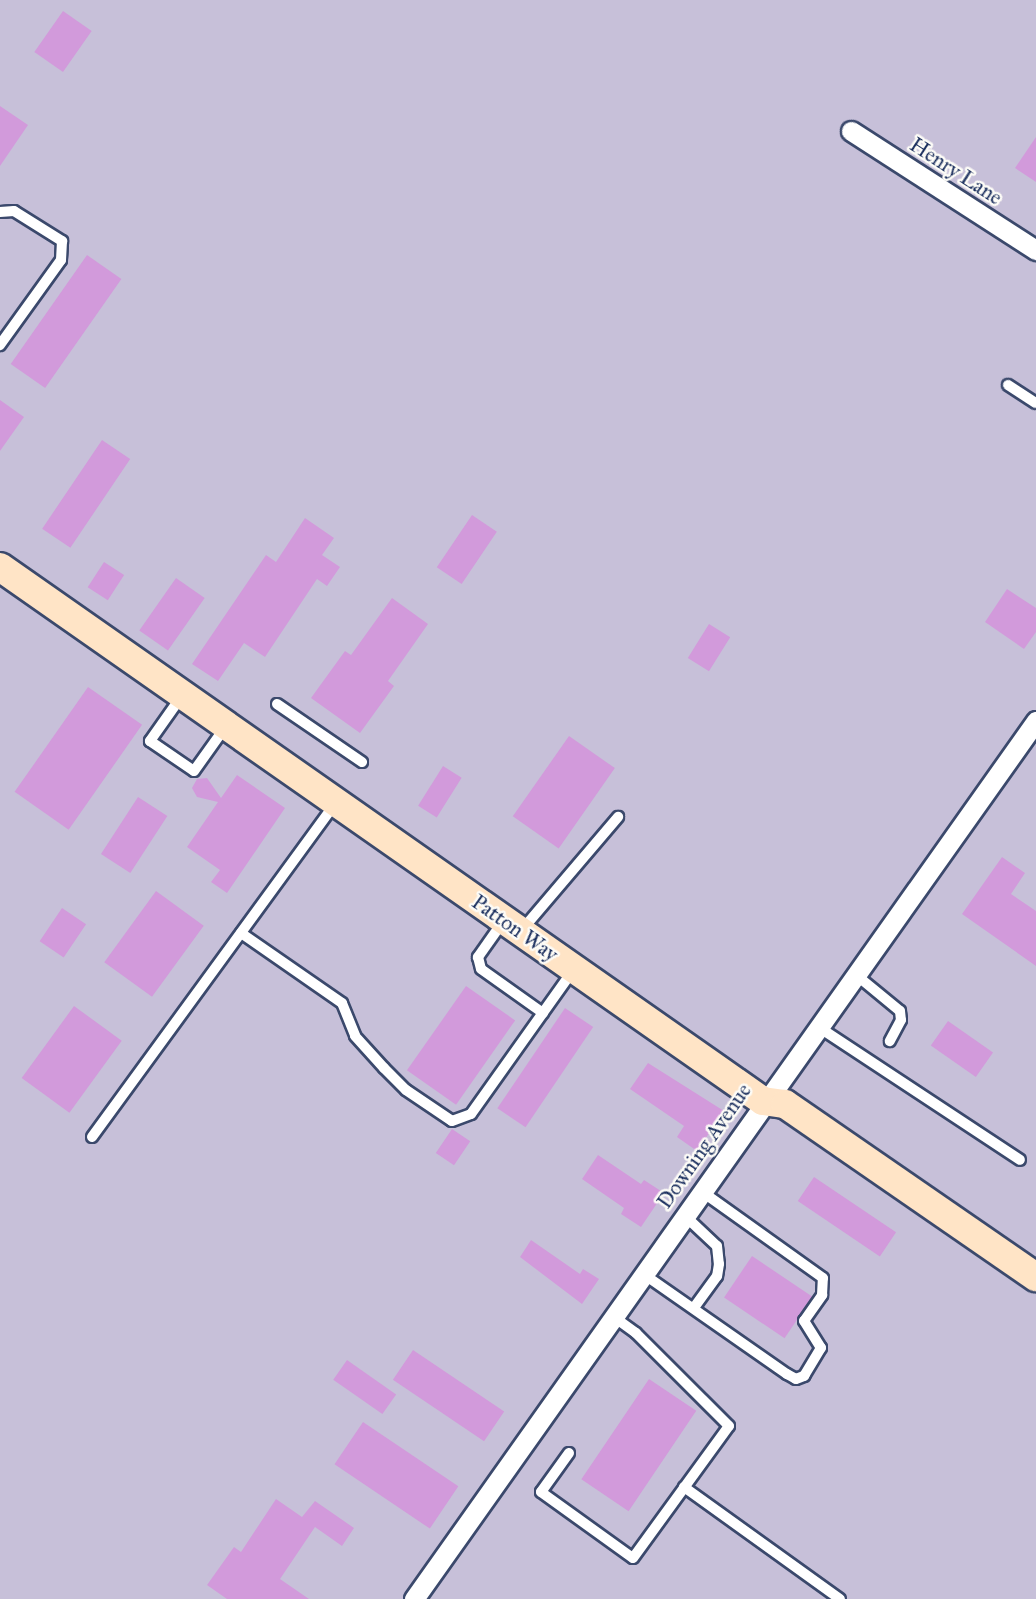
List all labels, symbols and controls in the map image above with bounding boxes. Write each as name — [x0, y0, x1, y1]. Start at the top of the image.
street label: Henry Lane — [905, 132, 1007, 210]
street label: Patton Way — [467, 889, 563, 967]
street label: Downing Avenue — [652, 1079, 756, 1213]

